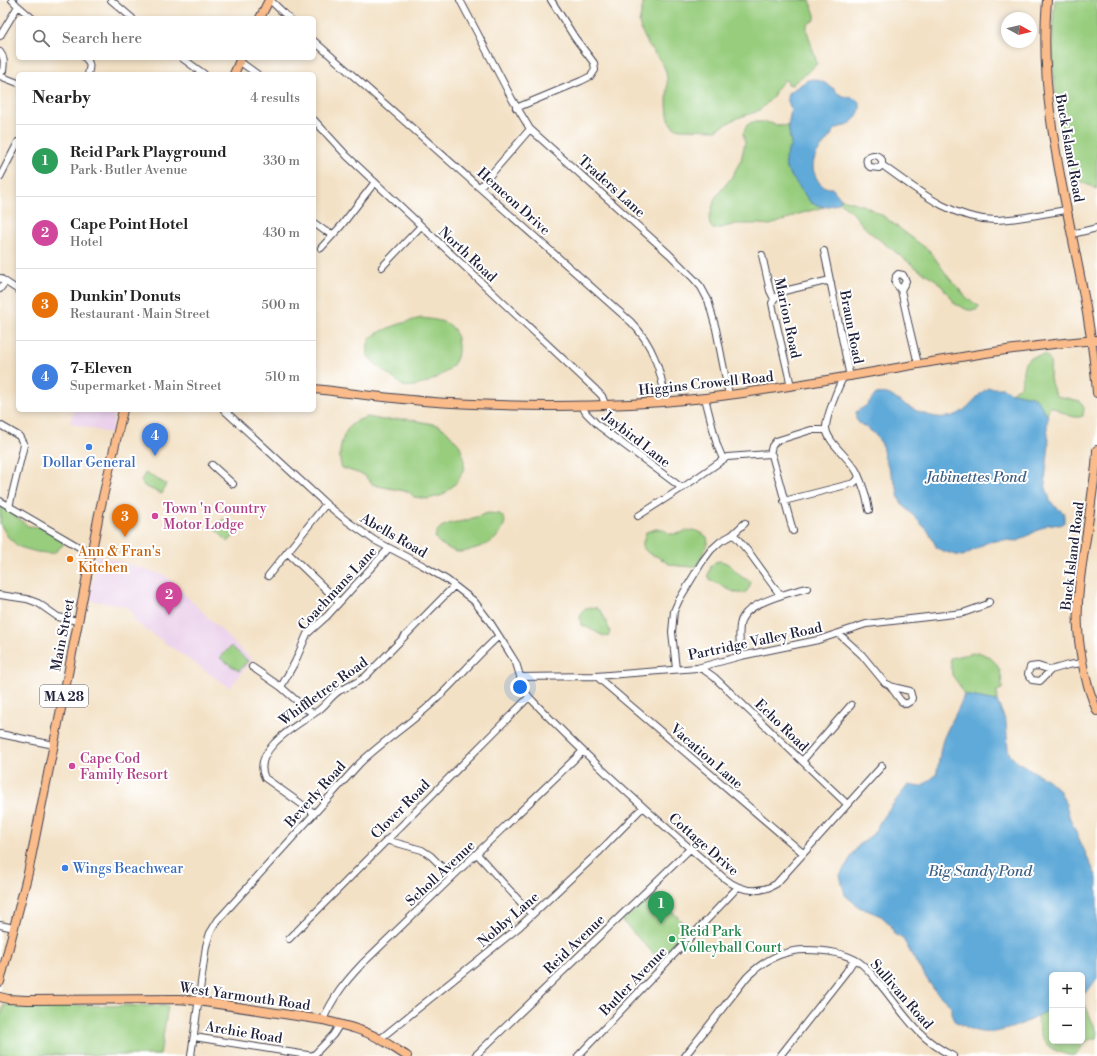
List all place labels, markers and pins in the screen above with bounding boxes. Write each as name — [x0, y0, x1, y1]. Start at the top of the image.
pin: 4 — [142, 423, 168, 456]
marker: Dollar General — [84, 442, 94, 452]
place label: Dollar General — [42, 454, 136, 472]
place label: Town 'n Country Motor Lodge — [163, 500, 267, 534]
pin: 3 — [112, 504, 138, 537]
marker: Town 'n Country Motor Lodge — [150, 511, 160, 521]
place label: Ann & Fran's Kitchen — [77, 543, 161, 577]
marker: Ann & Fran's Kitchen — [65, 554, 75, 564]
pin: 2 — [156, 582, 182, 615]
place label: Cape Cod Family Resort — [80, 750, 168, 784]
marker: Cape Cod Family Resort — [67, 761, 77, 771]
place label: Wings Beachwear — [72, 860, 183, 878]
marker: Wings Beachwear — [60, 863, 70, 873]
pin: 1 — [648, 891, 674, 924]
place label: Reid Park Volleyball Court — [679, 923, 782, 957]
marker: Reid Park Volleyball Court — [667, 934, 677, 944]

